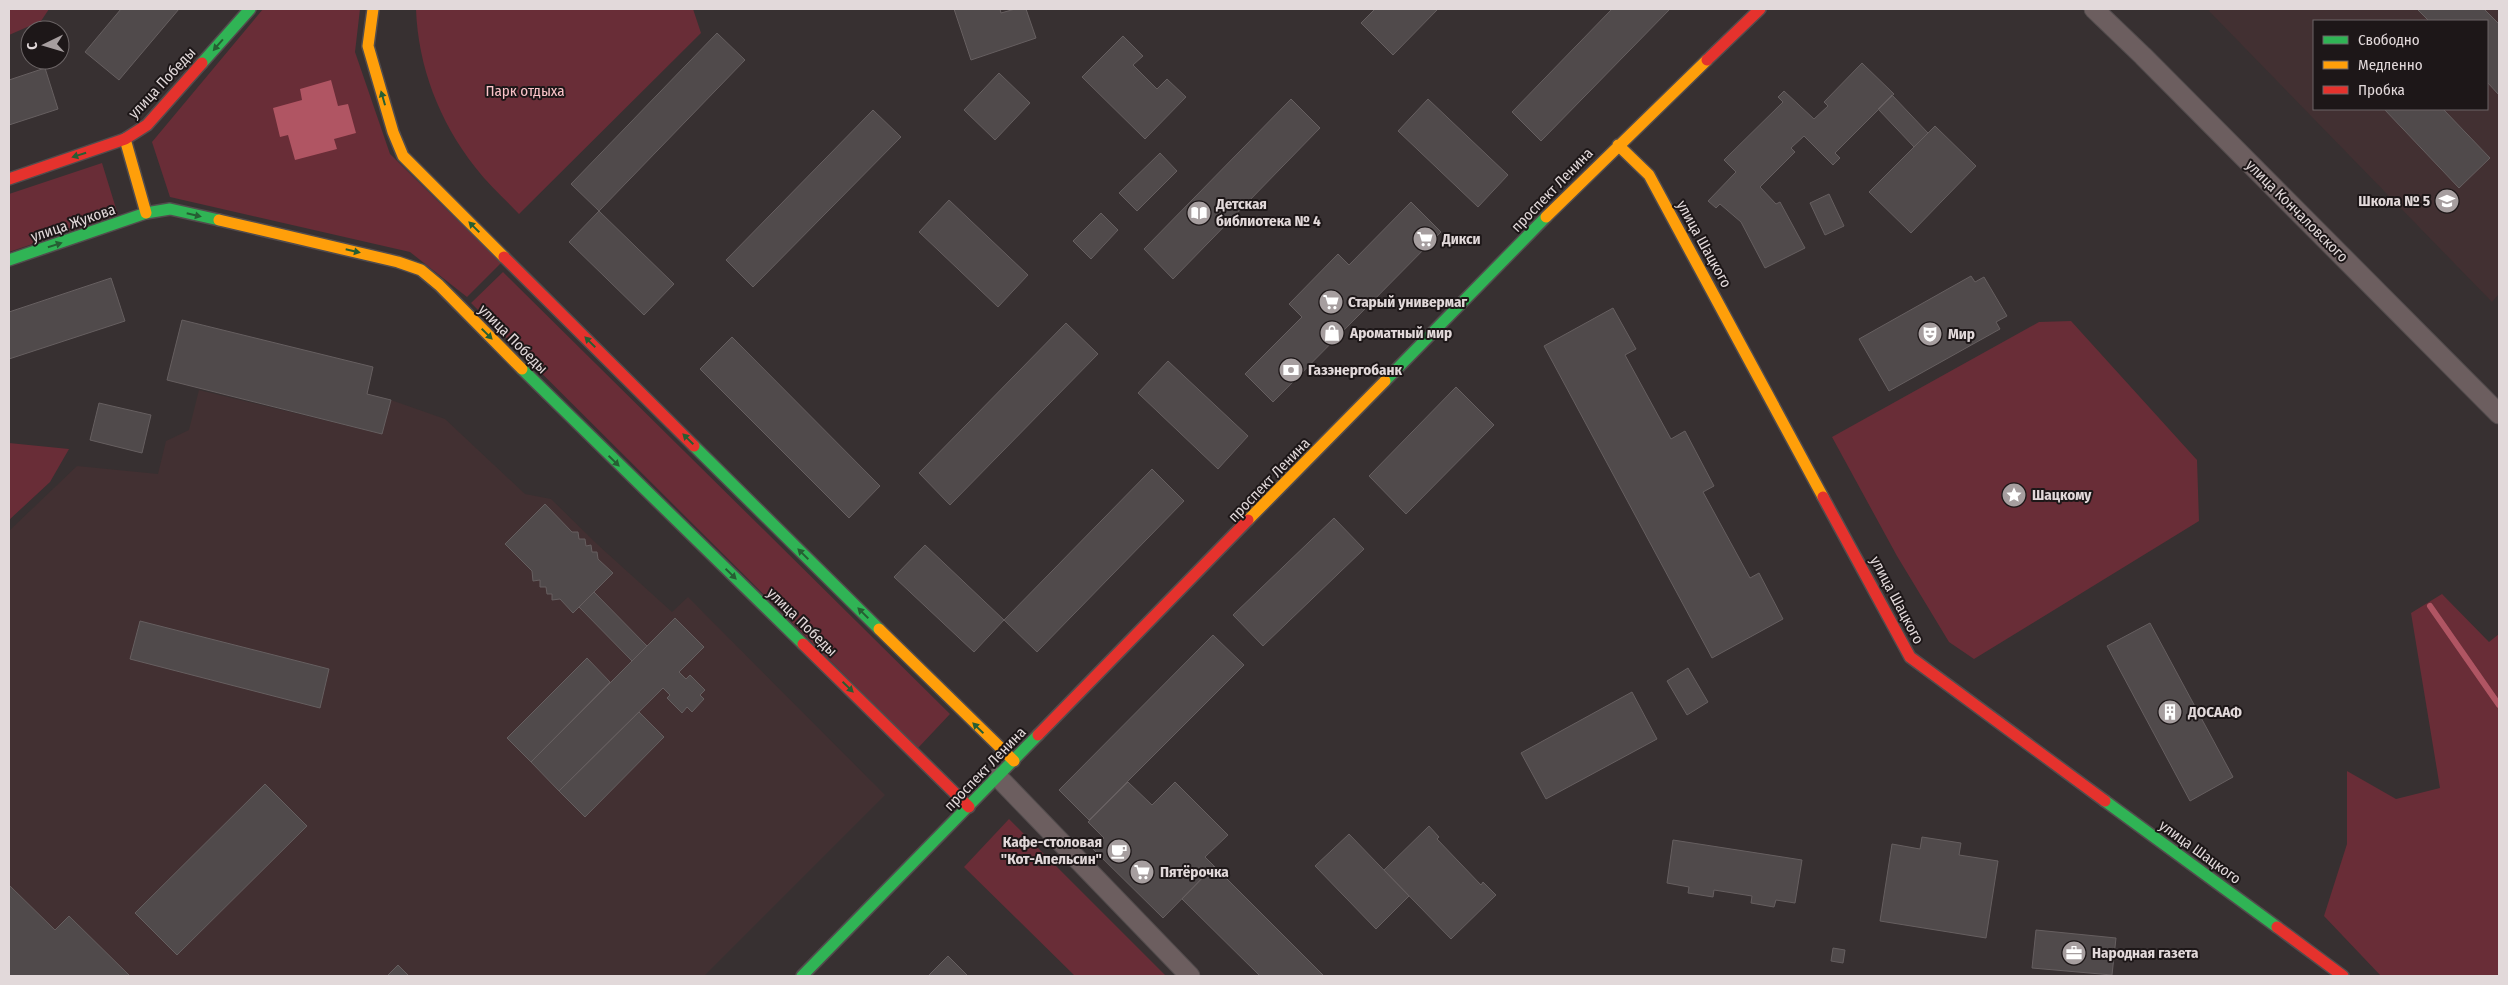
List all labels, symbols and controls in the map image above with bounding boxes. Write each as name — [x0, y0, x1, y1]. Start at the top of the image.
north arrow — [20, 20, 70, 70]
legend — [2313, 20, 2488, 110]
text: Свободно — [2358, 31, 2420, 49]
one-way arrow — [212, 39, 223, 52]
text: С — [24, 41, 41, 50]
street label: улица Победы — [125, 44, 199, 122]
text: Медленно — [2358, 56, 2423, 74]
text: Пробка — [2358, 81, 2405, 99]
park label: Парк отдыха — [485, 82, 565, 100]
one-way arrow — [379, 90, 387, 105]
street label: проспект Ленина — [1507, 144, 1597, 236]
one-way arrow — [71, 151, 86, 159]
street label: улица Кончаловского — [2242, 156, 2352, 266]
school or university icon: Школа № 5 — [2434, 188, 2460, 214]
place label: Школа № 5 — [2358, 192, 2430, 210]
place label: Детская библиотека № 4 — [1215, 195, 1321, 230]
street label: улица Шацкого — [1673, 197, 1735, 291]
street label: улица Жукова — [28, 200, 118, 246]
library icon: Детская библиотека № 4 — [1186, 200, 1212, 226]
one-way arrow — [187, 211, 202, 219]
one-way arrow — [468, 222, 480, 234]
supermarket icon: Дикси — [1412, 226, 1438, 252]
place label: Дикси — [1441, 230, 1481, 248]
one-way arrow — [48, 241, 63, 249]
one-way arrow — [345, 247, 360, 255]
supermarket icon: Старый универмаг — [1318, 289, 1344, 315]
place label: Старый универмаг — [1348, 293, 1467, 311]
street label: улица Победы — [475, 301, 551, 377]
shop icon: Ароматный мир — [1319, 320, 1345, 346]
theatre icon: Мир — [1917, 321, 1943, 347]
place label: Ароматный мир — [1349, 324, 1452, 342]
place label: Мир — [1948, 325, 1975, 343]
one-way arrow — [481, 327, 493, 339]
one-way arrow — [584, 336, 596, 348]
bank icon: Газэнергобанк — [1278, 357, 1304, 383]
place label: Газэнергобанк — [1308, 361, 1402, 379]
one-way arrow — [682, 433, 694, 445]
street label: проспект Ленина — [1224, 434, 1314, 526]
one-way arrow — [608, 455, 620, 467]
place icon: Шацкому — [2001, 482, 2027, 508]
place label: Шацкому — [2032, 486, 2092, 504]
one-way arrow — [797, 548, 809, 560]
street label: улица Шацкого — [1866, 553, 1928, 647]
one-way arrow — [725, 568, 737, 580]
street label: улица Победы — [763, 584, 841, 660]
one-way arrow — [857, 607, 869, 619]
one-way arrow — [842, 681, 854, 693]
building icon: ДОСААФ — [2157, 699, 2183, 725]
place label: ДОСААФ — [2187, 703, 2242, 721]
one-way arrow — [972, 722, 984, 734]
street label: проспект Ленина — [940, 723, 1030, 815]
street label: улица Шацкого — [2156, 816, 2245, 888]
place label: Кафе-столовая "Кот-Апельсин" — [1001, 833, 1102, 868]
cafe icon: Кафе-столовая "Кот-Апельсин" — [1106, 838, 1132, 864]
supermarket icon: Пятёрочка — [1129, 859, 1155, 885]
place label: Пятёрочка — [1160, 863, 1229, 881]
office icon: Народная газета — [2061, 940, 2087, 966]
place label: Народная газета — [2092, 944, 2199, 962]

